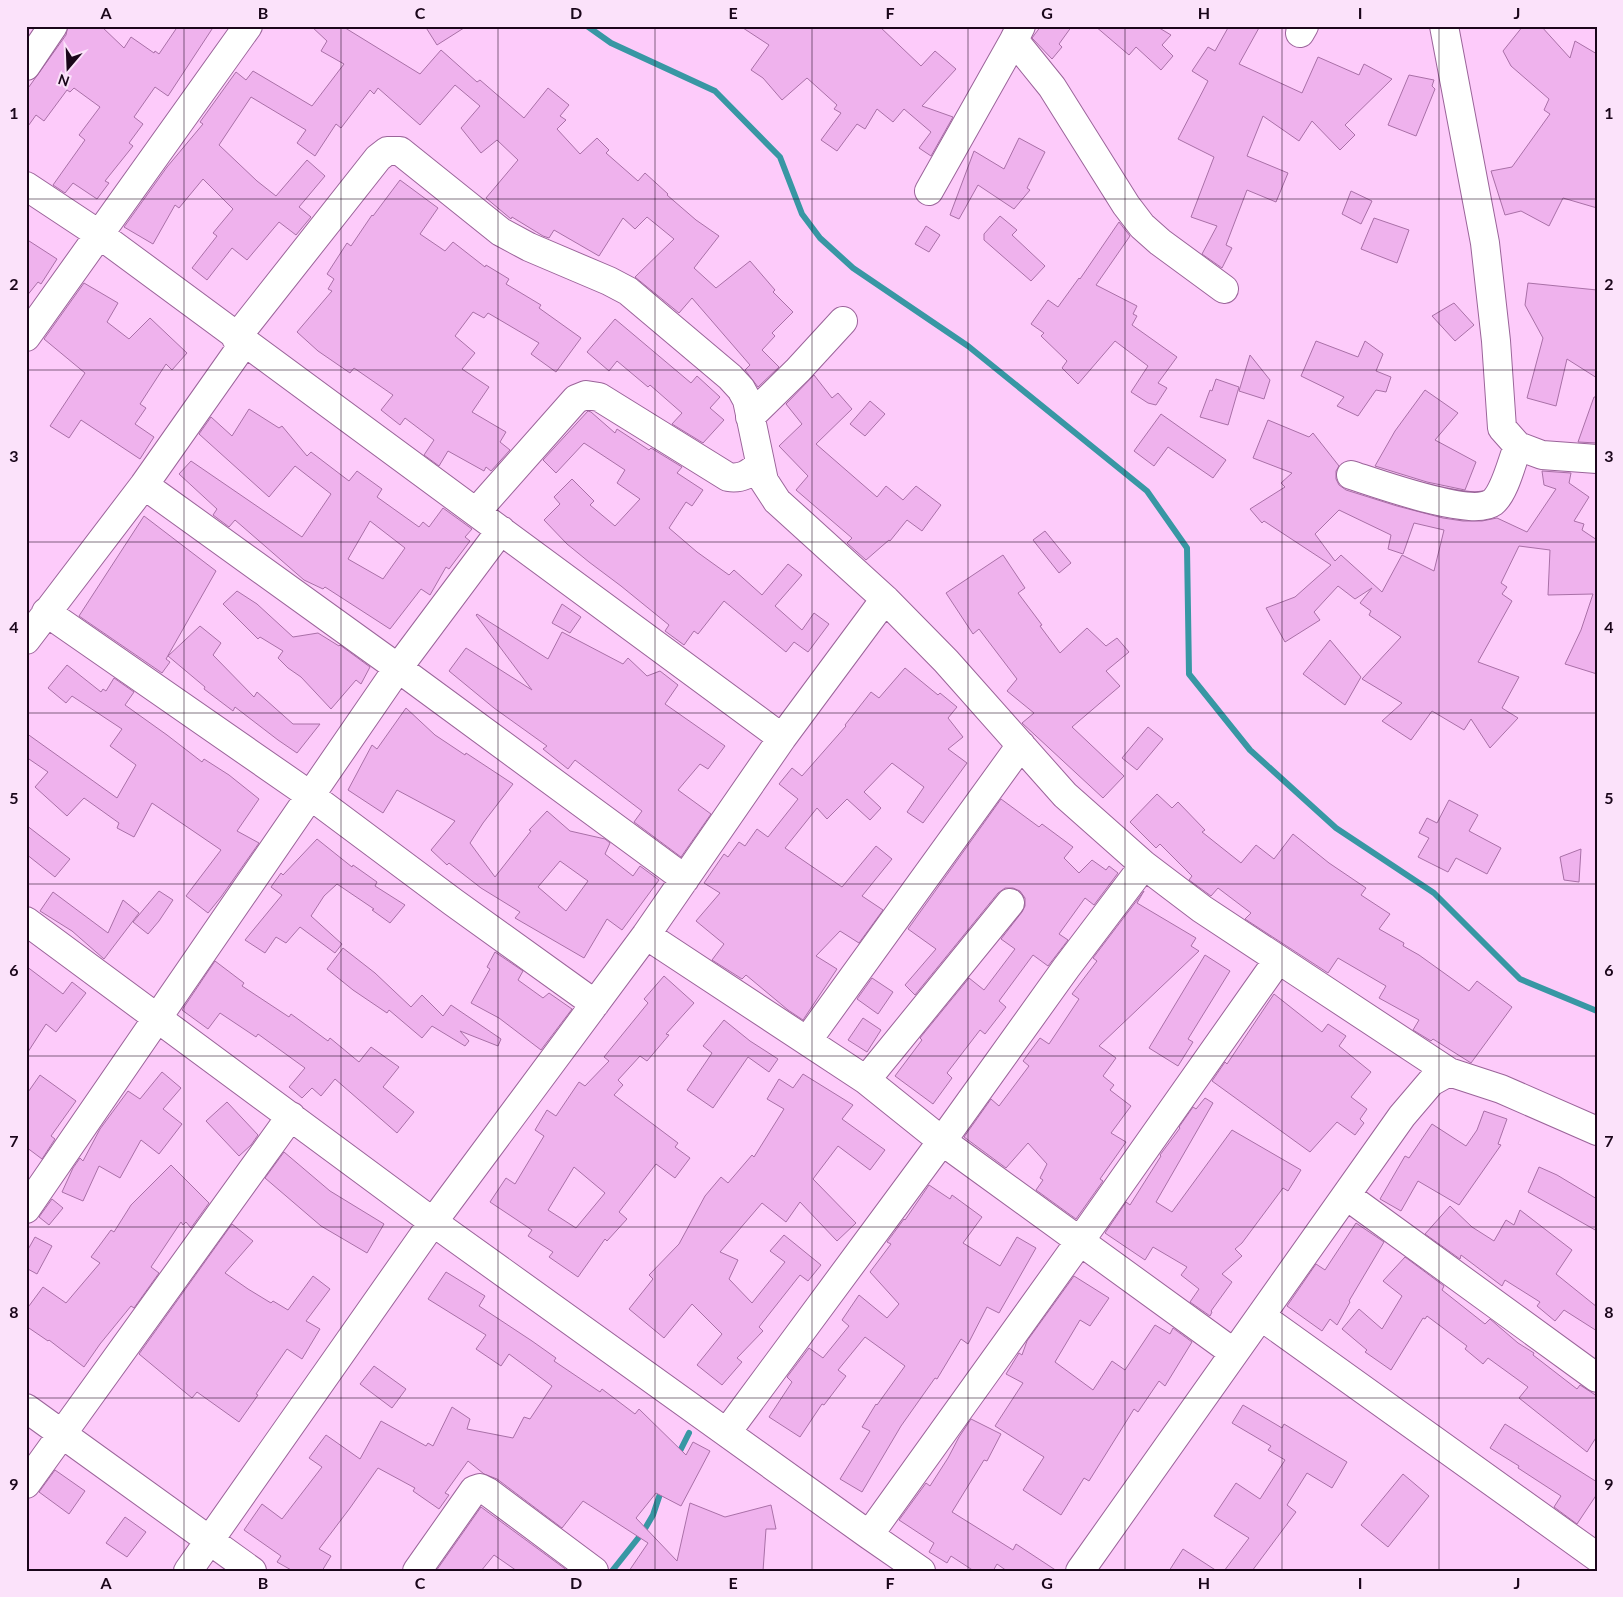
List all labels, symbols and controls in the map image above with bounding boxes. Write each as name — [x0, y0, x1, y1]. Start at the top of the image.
text: A — [99, 3, 112, 22]
text: B — [258, 3, 268, 22]
text: C — [415, 3, 426, 22]
text: D — [570, 3, 582, 22]
text: E — [728, 3, 738, 22]
text: F — [885, 3, 895, 22]
text: G — [1041, 3, 1053, 22]
text: H — [1198, 3, 1210, 22]
text: I — [1358, 3, 1362, 22]
text: J — [1514, 3, 1520, 22]
north arrow — [42, 42, 92, 92]
text: N — [56, 71, 71, 91]
text: 1 — [9, 103, 19, 122]
text: 1 — [1604, 103, 1614, 122]
text: 2 — [9, 274, 19, 293]
text: 2 — [1604, 274, 1614, 293]
text: 3 — [9, 446, 19, 465]
text: 3 — [1604, 446, 1614, 465]
text: 4 — [9, 617, 19, 636]
text: 4 — [1604, 617, 1614, 636]
text: 5 — [9, 788, 19, 807]
text: 5 — [1604, 788, 1614, 807]
text: 6 — [9, 960, 19, 979]
text: 6 — [1604, 960, 1614, 979]
text: 7 — [9, 1131, 19, 1150]
text: 7 — [1604, 1131, 1614, 1150]
text: 8 — [9, 1302, 19, 1321]
text: 8 — [1604, 1302, 1614, 1321]
text: 9 — [9, 1474, 19, 1493]
text: 9 — [1604, 1474, 1614, 1493]
text: A — [99, 1573, 112, 1592]
text: B — [258, 1573, 268, 1592]
text: C — [415, 1573, 426, 1592]
text: D — [570, 1573, 582, 1592]
text: E — [728, 1573, 738, 1592]
text: F — [885, 1573, 895, 1592]
text: G — [1041, 1573, 1053, 1592]
text: H — [1198, 1573, 1210, 1592]
text: I — [1358, 1573, 1362, 1592]
text: J — [1514, 1573, 1520, 1592]

